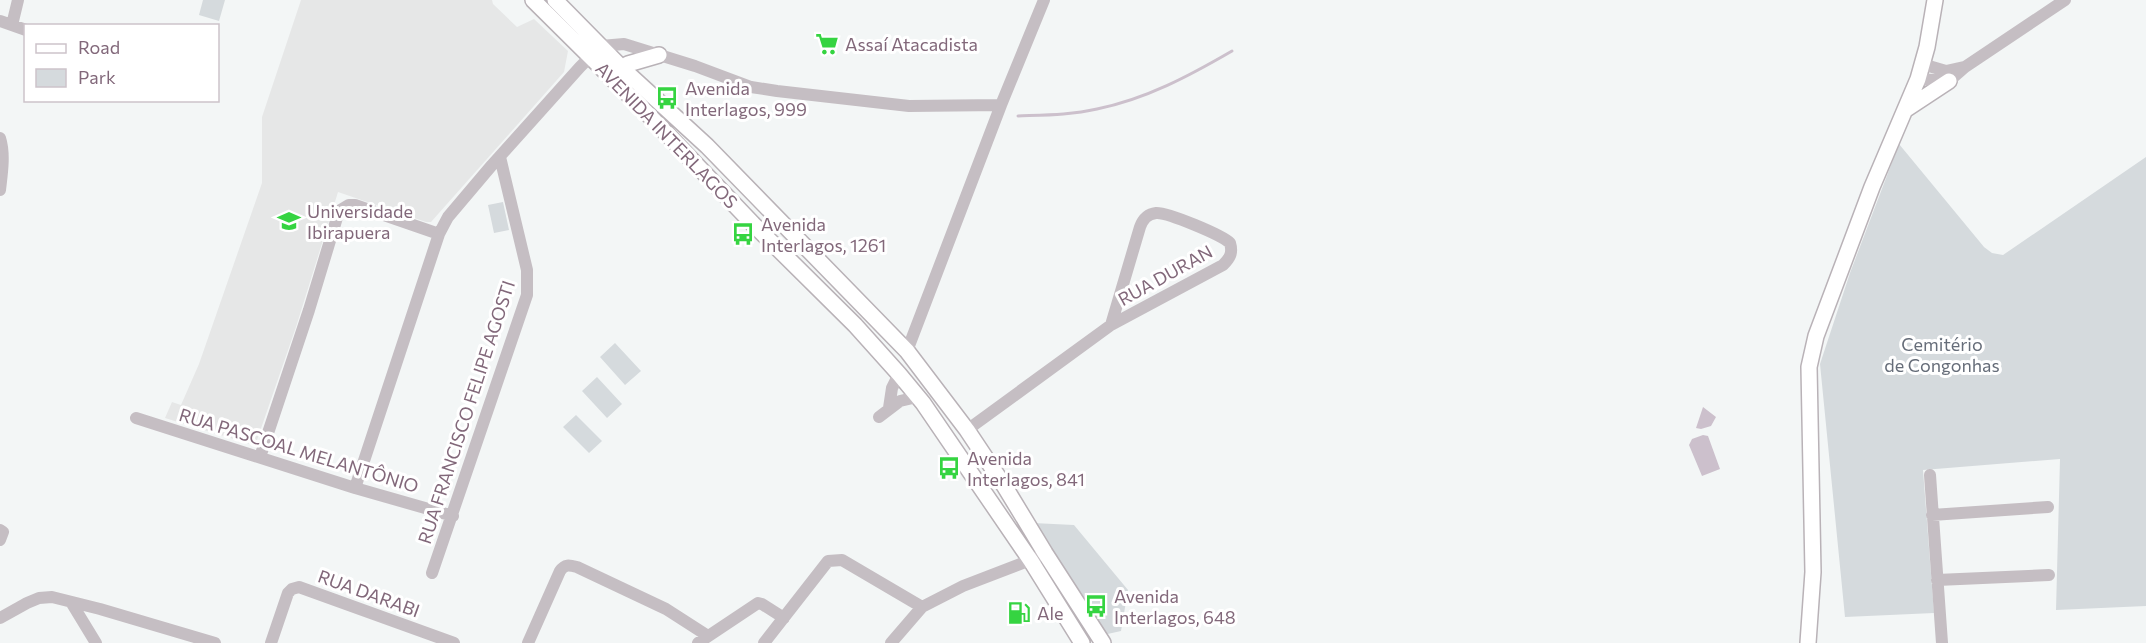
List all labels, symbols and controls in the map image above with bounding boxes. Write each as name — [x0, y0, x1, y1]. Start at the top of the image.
legend — [24, 24, 219, 102]
supermarket icon: Assaí Atacadista — [814, 31, 840, 57]
place label: Assaí Atacadista — [845, 33, 978, 55]
text: Road — [78, 36, 120, 58]
street label: AVENIDA INTERLAGOS — [591, 57, 743, 213]
text: Park — [78, 66, 116, 88]
place label: Avenida Interlagos, 999 — [685, 77, 807, 120]
bus stop icon: Avenida Interlagos, 999 — [654, 85, 680, 111]
place label: Universidade Ibirapuera — [307, 200, 413, 243]
school or university icon: Universidade Ibirapuera — [276, 208, 302, 234]
place label: Avenida Interlagos, 1261 — [761, 213, 886, 256]
bus stop icon: Avenida Interlagos, 1261 — [730, 221, 756, 247]
street label: RUA DURAN — [1114, 240, 1216, 310]
street label: RUA FRANCISCO FELIPE AGOSTI — [413, 278, 519, 546]
park label: Cemitério de Congonhas — [1884, 333, 2000, 376]
street label: RUA PASCOAL MELANTÔNIO — [177, 403, 421, 497]
place label: Avenida Interlagos, 841 — [967, 447, 1085, 490]
bus stop icon: Avenida Interlagos, 841 — [936, 455, 962, 481]
street label: RUA DARABI — [315, 564, 423, 622]
place label: Avenida Interlagos, 648 — [1114, 585, 1236, 628]
bus stop icon: Avenida Interlagos, 648 — [1083, 593, 1109, 619]
fuel station icon: Ale — [1006, 600, 1032, 626]
place label: Ale — [1037, 602, 1064, 624]

